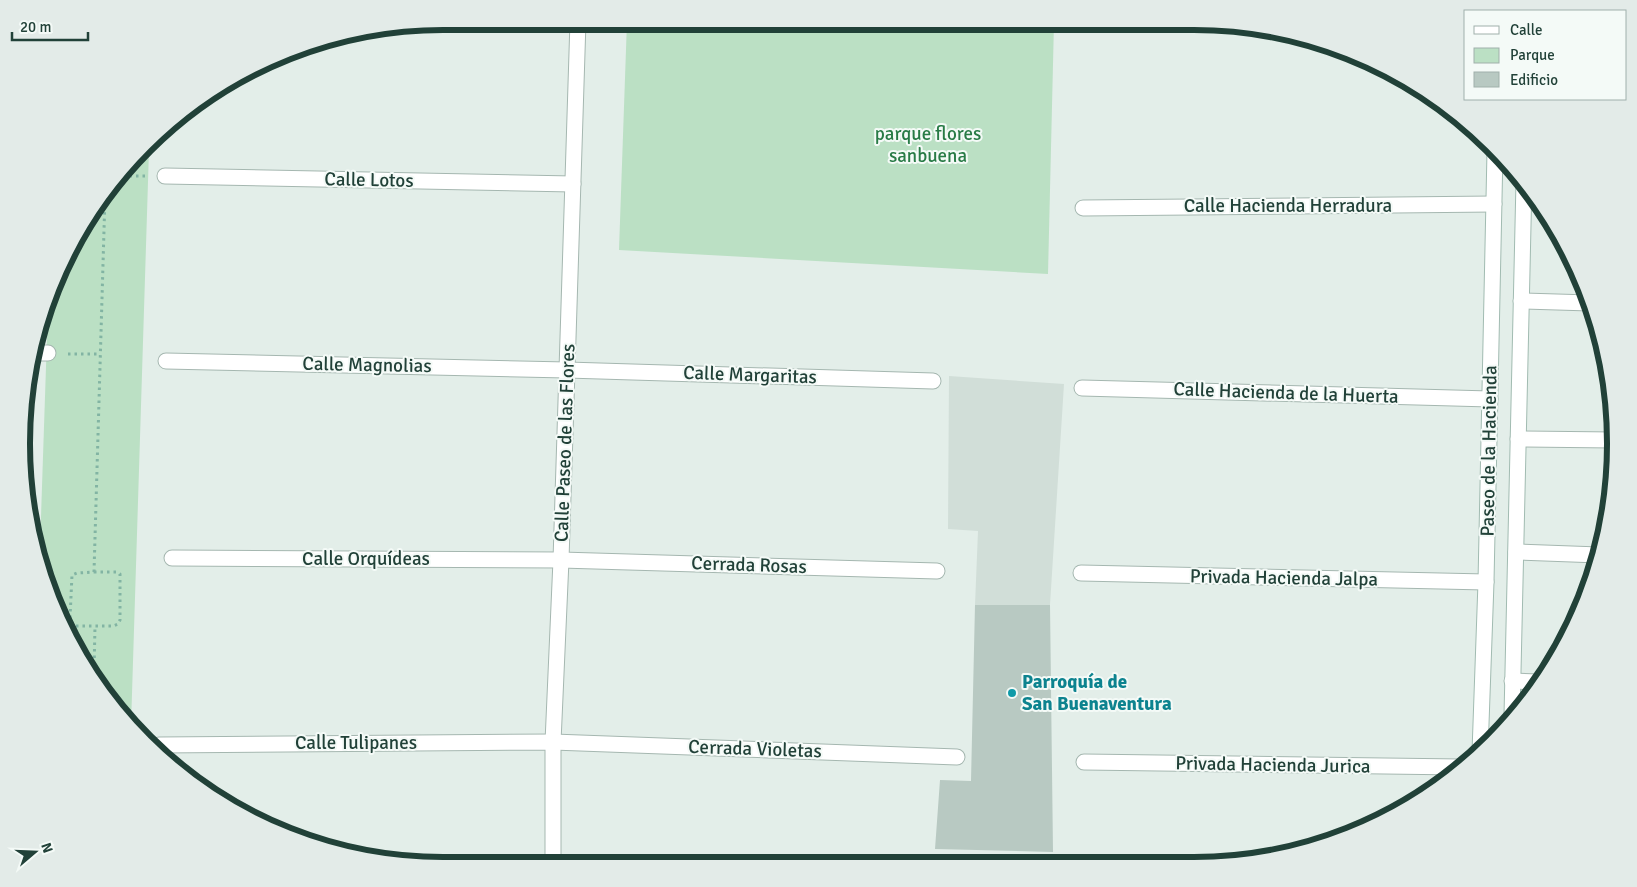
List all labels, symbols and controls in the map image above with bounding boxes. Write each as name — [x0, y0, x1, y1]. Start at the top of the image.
scale bar — [12, 10, 89, 42]
legend — [1464, 10, 1627, 100]
text: 20 m — [20, 18, 51, 36]
text: Calle — [1510, 21, 1543, 39]
text: Parque — [1510, 46, 1555, 64]
text: Edificio — [1510, 71, 1558, 89]
park label: parque flores sanbuena — [875, 122, 981, 168]
street label: Calle Lotos — [324, 167, 414, 193]
street label: Calle Hacienda Herradura — [1184, 194, 1392, 218]
street label: Calle Paseo de las Flores — [550, 343, 580, 543]
street label: Calle Magnolias — [302, 352, 432, 378]
street label: Calle Margaritas — [683, 361, 817, 389]
street label: Paseo de la Hacienda — [1476, 365, 1502, 537]
street label: Calle Hacienda de la Huerta — [1173, 377, 1399, 409]
street label: Calle Orquídeas — [302, 547, 430, 571]
street label: Cerrada Rosas — [691, 551, 807, 579]
street label: Privada Hacienda Jalpa — [1190, 564, 1378, 592]
place label: Parroquía de San Buenaventura — [1022, 670, 1172, 716]
marker: Parroquía de San Buenaventura — [1006, 687, 1018, 699]
street label: Calle Tulipanes — [295, 731, 417, 755]
street label: Cerrada Violetas — [688, 735, 822, 763]
street label: Privada Hacienda Jurica — [1175, 751, 1371, 779]
north arrow — [10, 827, 60, 877]
text: N — [37, 841, 56, 855]

